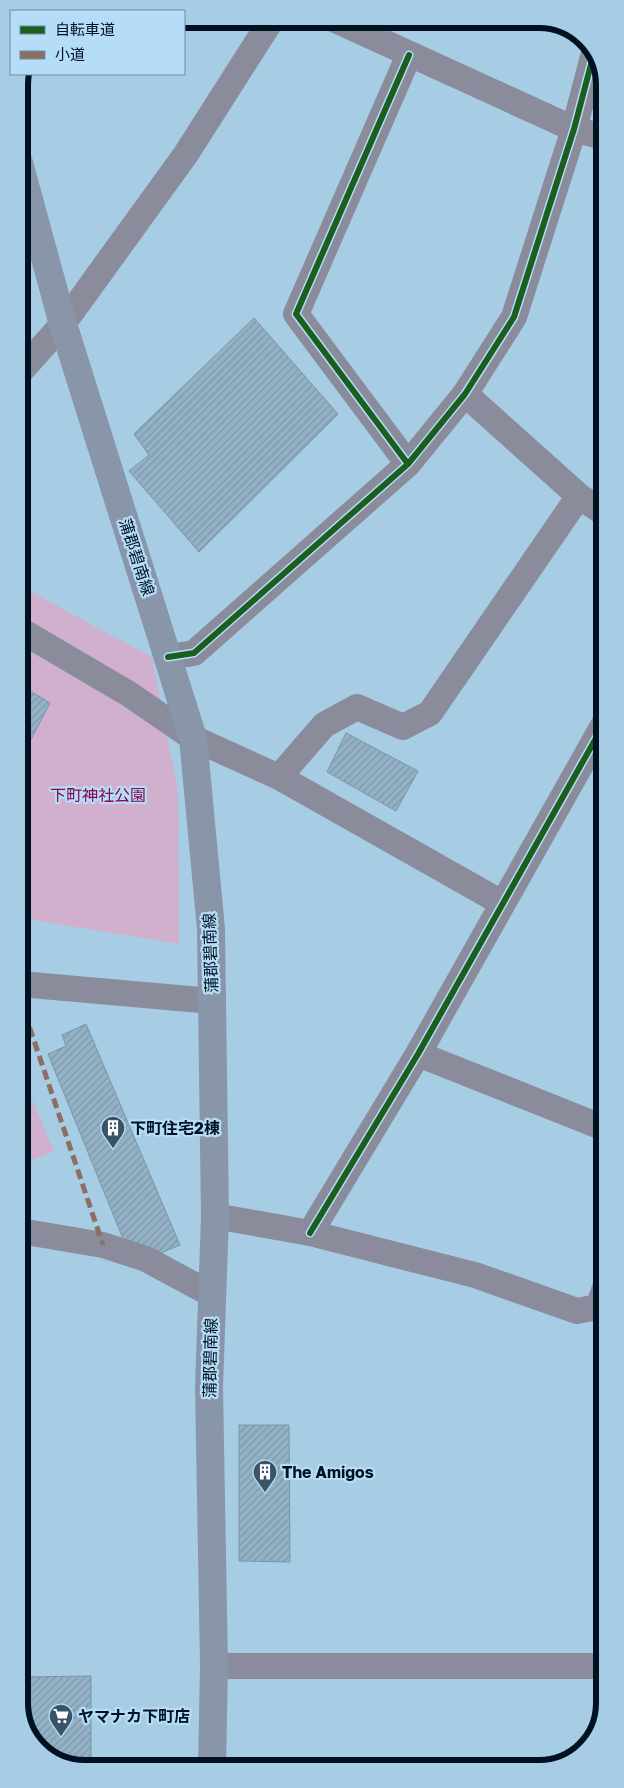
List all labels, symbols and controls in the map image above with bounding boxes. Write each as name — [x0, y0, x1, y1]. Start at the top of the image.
legend — [10, 10, 185, 75]
text: 自転車道 — [55, 20, 115, 38]
text: 小道 — [55, 45, 85, 63]
street label: 蒲郡碧南線 — [115, 516, 159, 598]
park label: 下町神社公園 — [50, 785, 146, 805]
street label: 蒲郡碧南線 — [199, 913, 221, 993]
building icon: 下町住宅2棟 — [100, 1115, 126, 1149]
place label: 下町住宅2棟 — [130, 1118, 220, 1138]
street label: 蒲郡碧南線 — [199, 1318, 221, 1398]
building icon: The Amigos — [252, 1459, 278, 1493]
place label: The Amigos — [282, 1462, 374, 1482]
supermarket icon: ヤマナカ下町店 — [48, 1703, 74, 1737]
place label: ヤマナカ下町店 — [78, 1706, 190, 1726]

